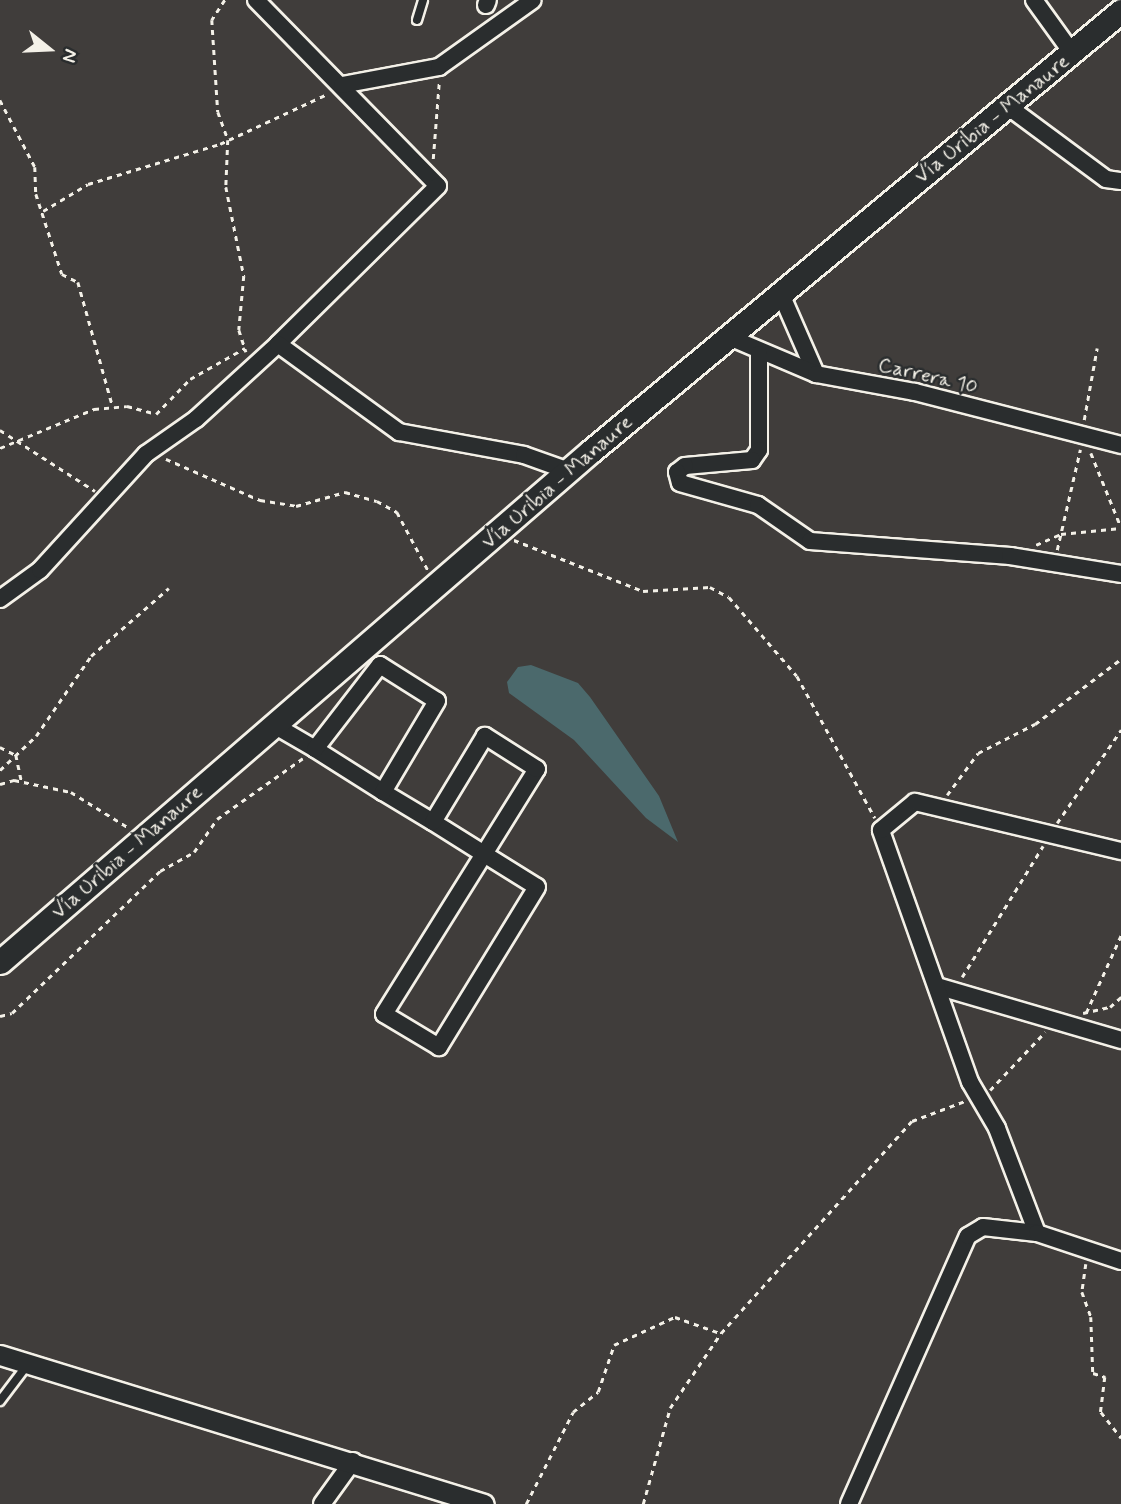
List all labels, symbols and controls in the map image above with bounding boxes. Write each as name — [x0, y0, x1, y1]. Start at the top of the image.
north arrow — [14, 14, 84, 84]
text: N — [56, 46, 83, 66]
street label: Vía Uribia - Manaure — [909, 48, 1075, 190]
street label: Carrera 10 — [876, 352, 980, 400]
street label: Vía Uribia - Manaure — [476, 409, 638, 555]
street label: Vía Uribia - Manaure — [46, 779, 208, 925]

